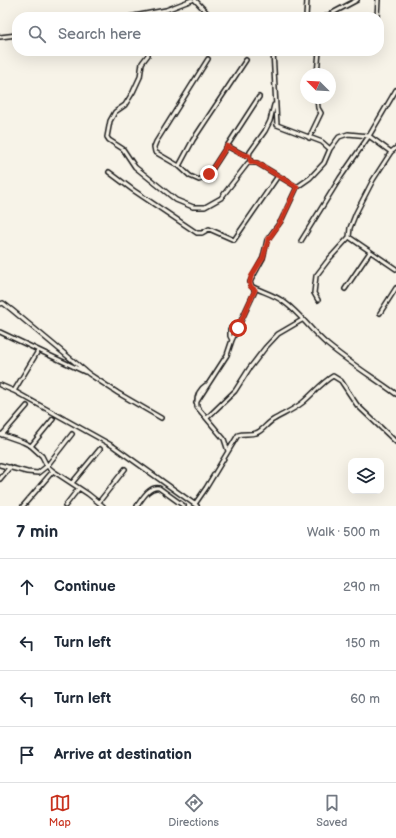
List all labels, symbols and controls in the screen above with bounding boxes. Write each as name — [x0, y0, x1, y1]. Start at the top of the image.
search box — [12, 12, 384, 56]
icon: search — [26, 23, 48, 45]
text: Search here — [58, 25, 141, 44]
north arrow — [300, 68, 336, 104]
route end — [200, 165, 218, 183]
route start — [229, 319, 247, 337]
map controls — [348, 458, 384, 494]
button: layers — [348, 458, 384, 494]
text: 7 min — [16, 522, 58, 542]
text: Walk · 500 m — [307, 524, 380, 540]
icon: ahead — [16, 576, 38, 598]
text: Continue — [54, 577, 116, 596]
text: 290 m — [343, 579, 380, 595]
icon: left — [16, 632, 38, 654]
text: Turn left — [54, 633, 111, 652]
text: 150 m — [346, 635, 380, 651]
icon: left — [16, 688, 38, 710]
text: Turn left — [54, 689, 111, 708]
text: 60 m — [350, 691, 380, 707]
icon: arrive — [16, 744, 38, 766]
text: Arrive at destination — [54, 745, 192, 764]
tab: Map — [49, 792, 71, 829]
tab: Directions — [168, 792, 219, 829]
tab: Saved — [316, 792, 347, 829]

